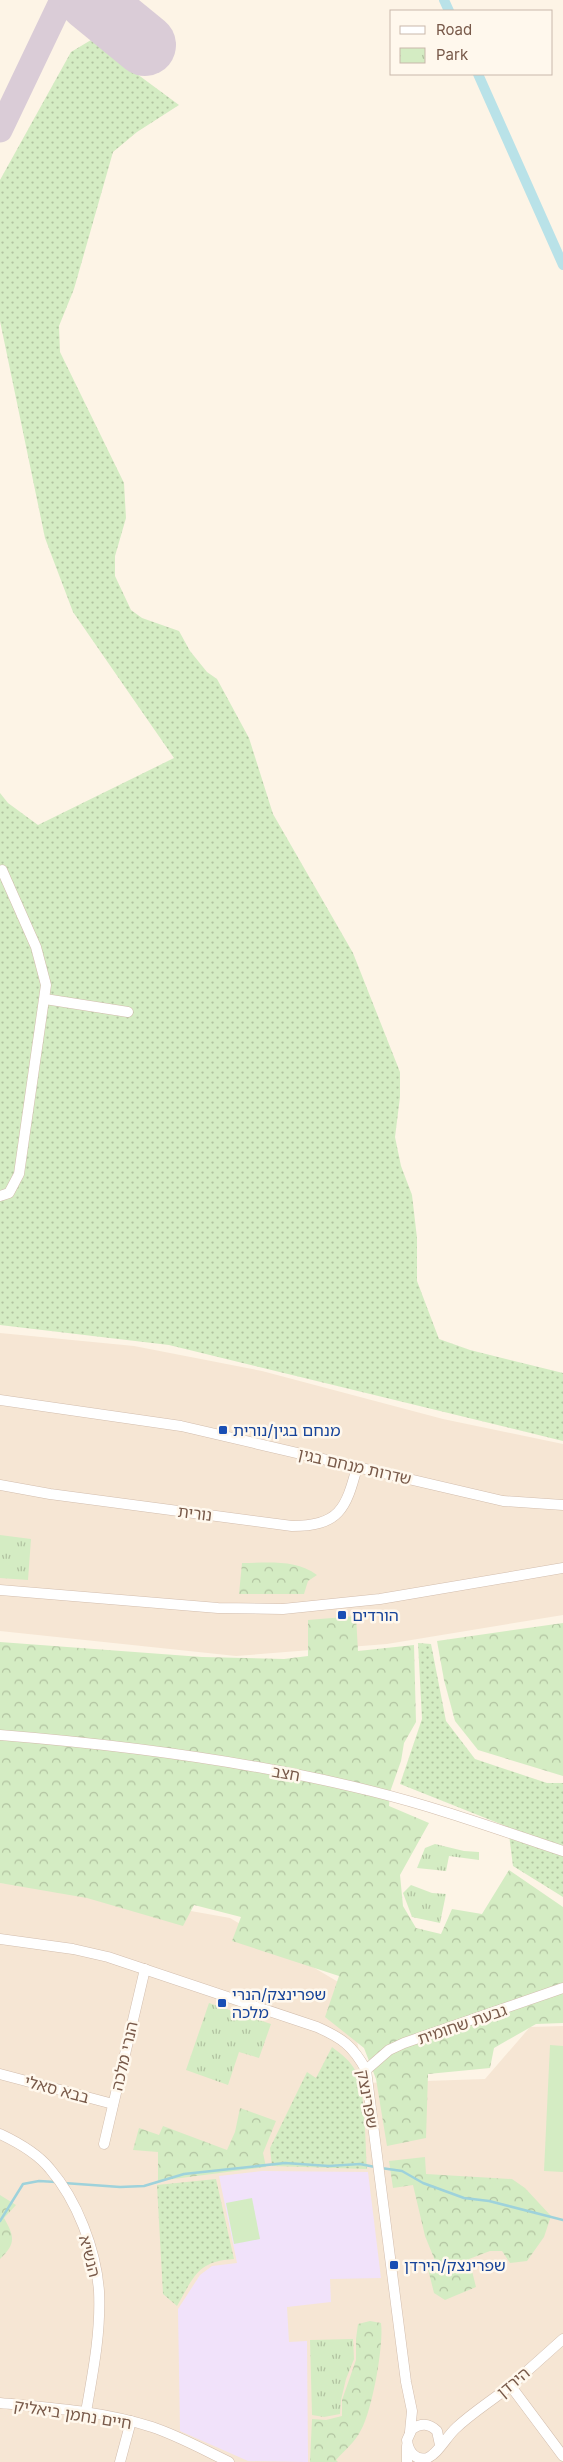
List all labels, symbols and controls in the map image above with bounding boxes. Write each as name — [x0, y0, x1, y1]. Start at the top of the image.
legend — [390, 10, 553, 75]
text: Road — [436, 20, 472, 39]
text: Park — [436, 45, 469, 64]
place label: מנחם בגין/נורית — [233, 1420, 340, 1440]
marker: מנחם בגין/נורית — [217, 1424, 229, 1436]
street label: שדרות מנחם בגין — [296, 1443, 414, 1489]
street label: נורית — [177, 1501, 213, 1525]
place label: הורדים — [352, 1605, 399, 1625]
marker: הורדים — [336, 1609, 348, 1621]
street label: חצב — [270, 1761, 302, 1785]
place label: שפרינצק/הנרי מלכה — [232, 1984, 326, 2022]
marker: שפרינצק/הנרי מלכה — [216, 1997, 228, 2009]
street label: גבעת שחומית — [415, 1999, 509, 2049]
street label: הנרי מלכה — [106, 2019, 142, 2093]
street label: שפרינצק — [353, 2068, 383, 2130]
street label: בבא סאלי — [22, 2071, 92, 2107]
street label: הנשיא — [75, 2233, 105, 2279]
place label: שפרינצק/הירדן — [404, 2255, 506, 2275]
marker: שפרינצק/הירדן — [388, 2259, 400, 2271]
street label: הירדן — [492, 2363, 534, 2401]
street label: חיים נחמן ביאליק — [13, 2395, 133, 2433]

